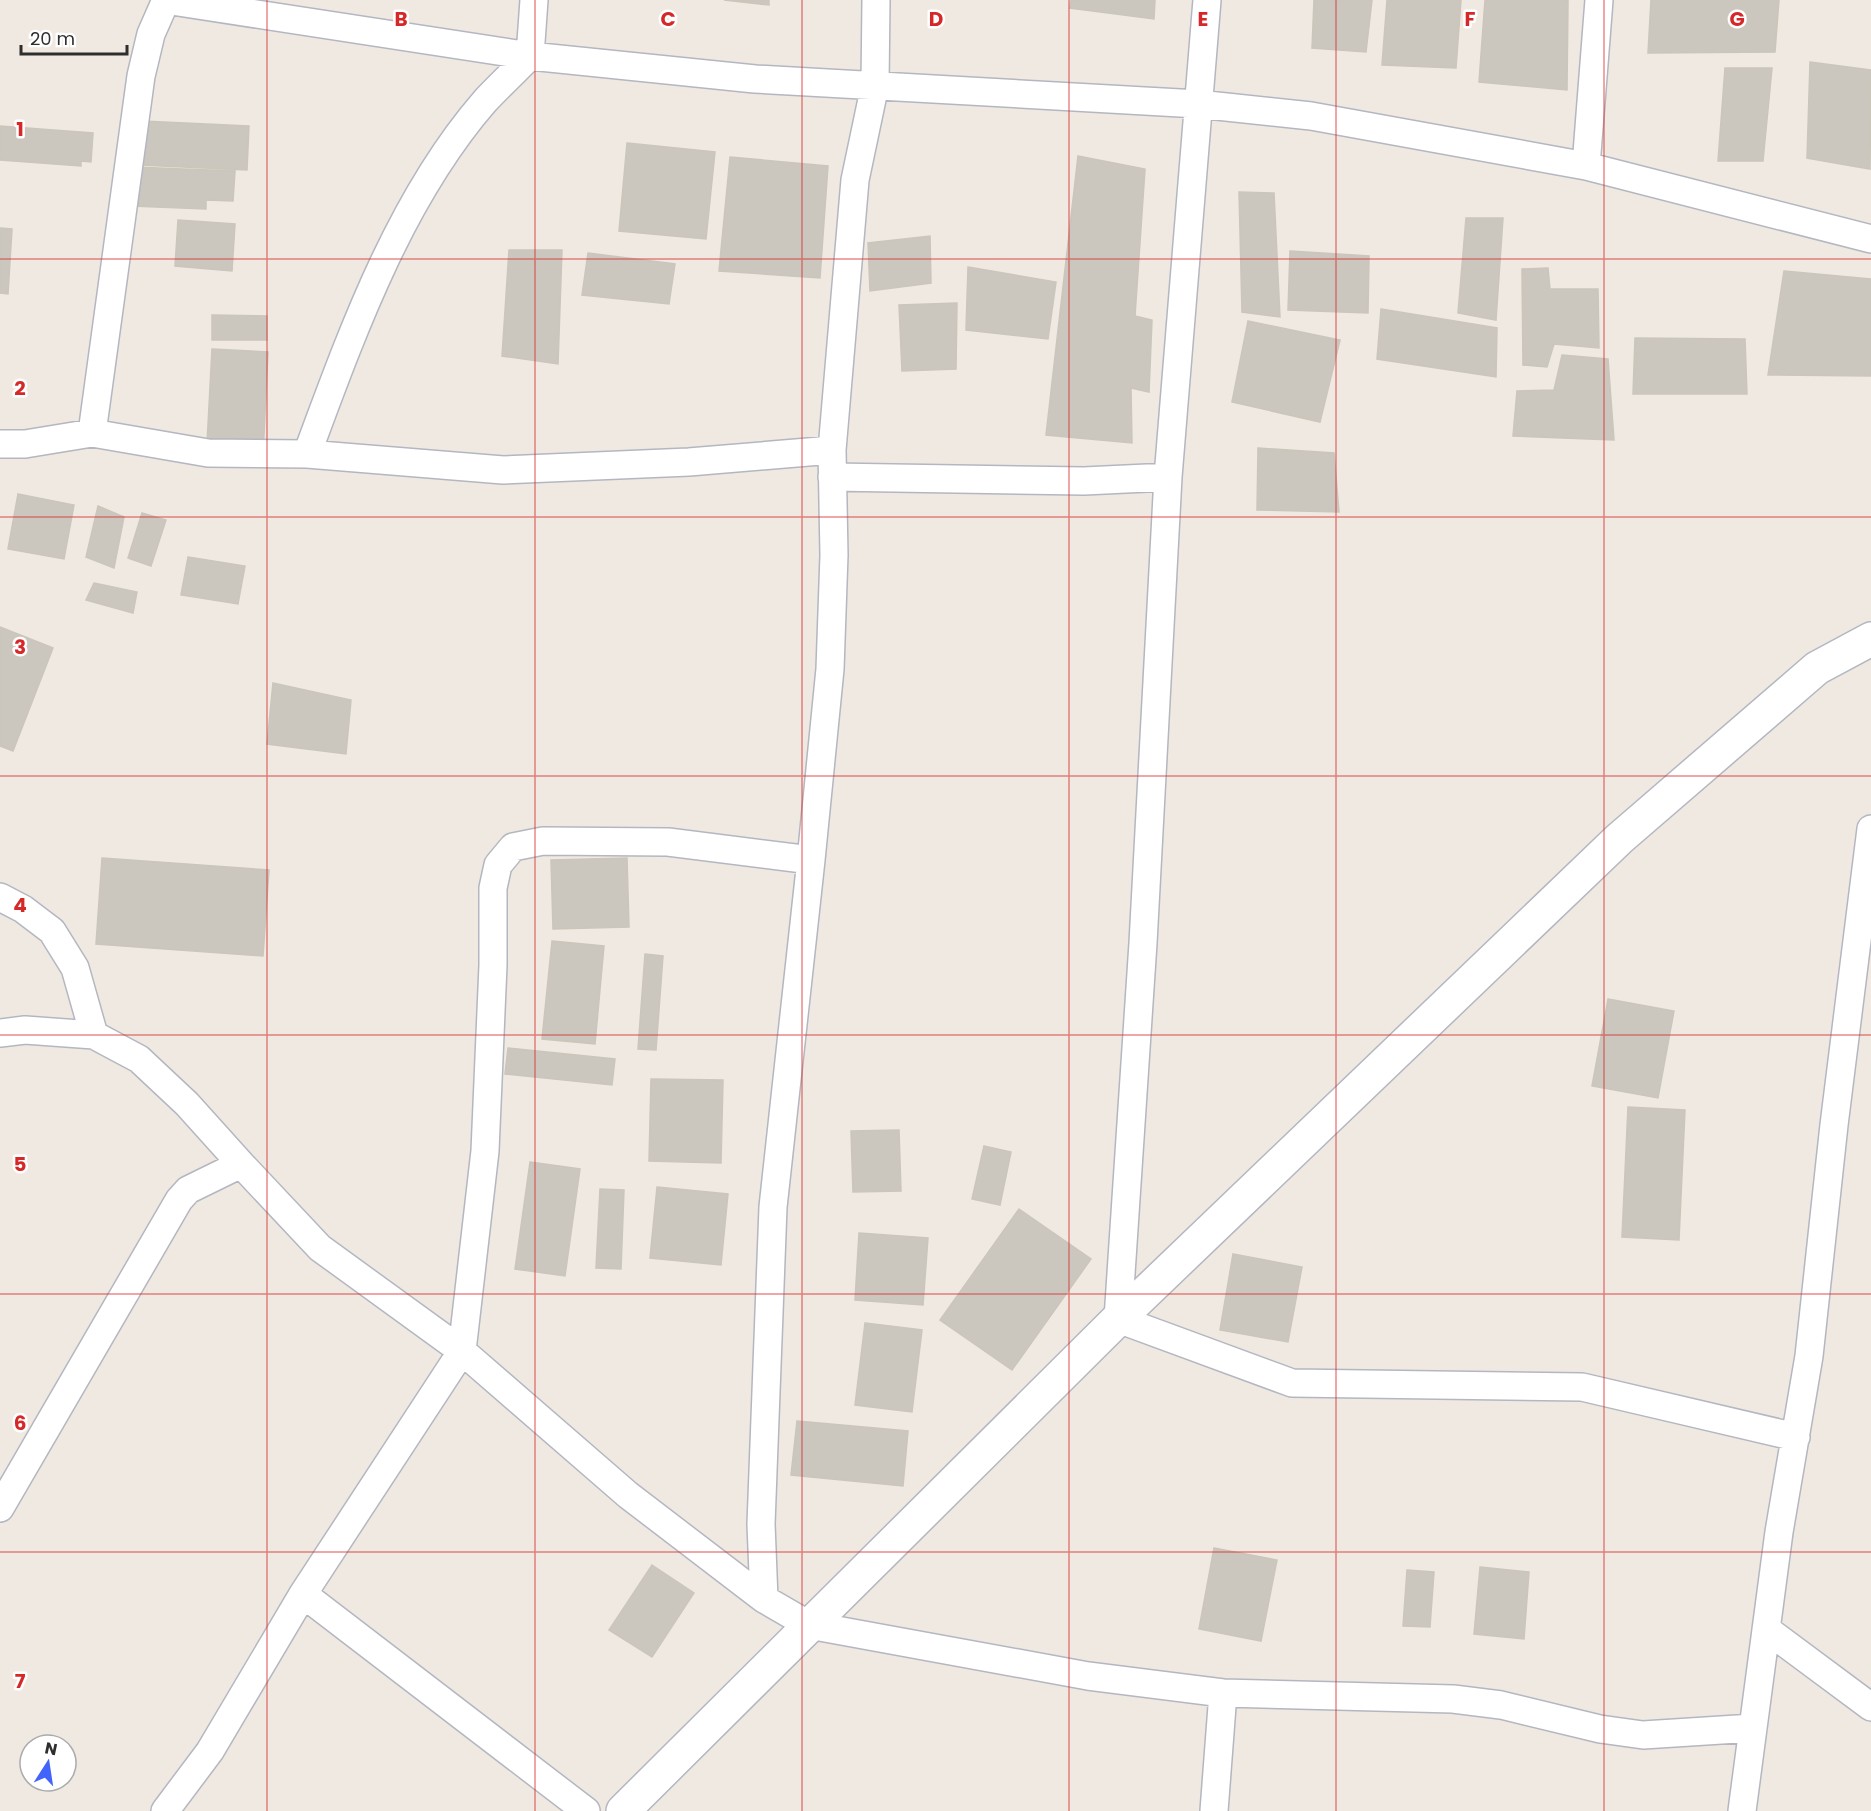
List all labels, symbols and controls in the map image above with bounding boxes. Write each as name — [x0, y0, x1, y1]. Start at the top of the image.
text: B — [394, 5, 408, 33]
text: C — [660, 5, 676, 33]
text: D — [929, 5, 943, 33]
text: E — [1198, 5, 1208, 33]
text: F — [1465, 5, 1476, 33]
text: G — [1729, 5, 1745, 33]
scale bar — [21, 18, 128, 56]
text: 20 m — [30, 26, 75, 51]
text: 1 — [16, 115, 24, 143]
text: 2 — [14, 374, 26, 402]
text: 3 — [14, 633, 26, 661]
text: 4 — [13, 891, 27, 919]
text: 5 — [14, 1150, 27, 1178]
text: 6 — [14, 1409, 26, 1437]
text: 7 — [15, 1667, 26, 1695]
north arrow — [18, 1733, 78, 1793]
text: N — [43, 1736, 59, 1761]

